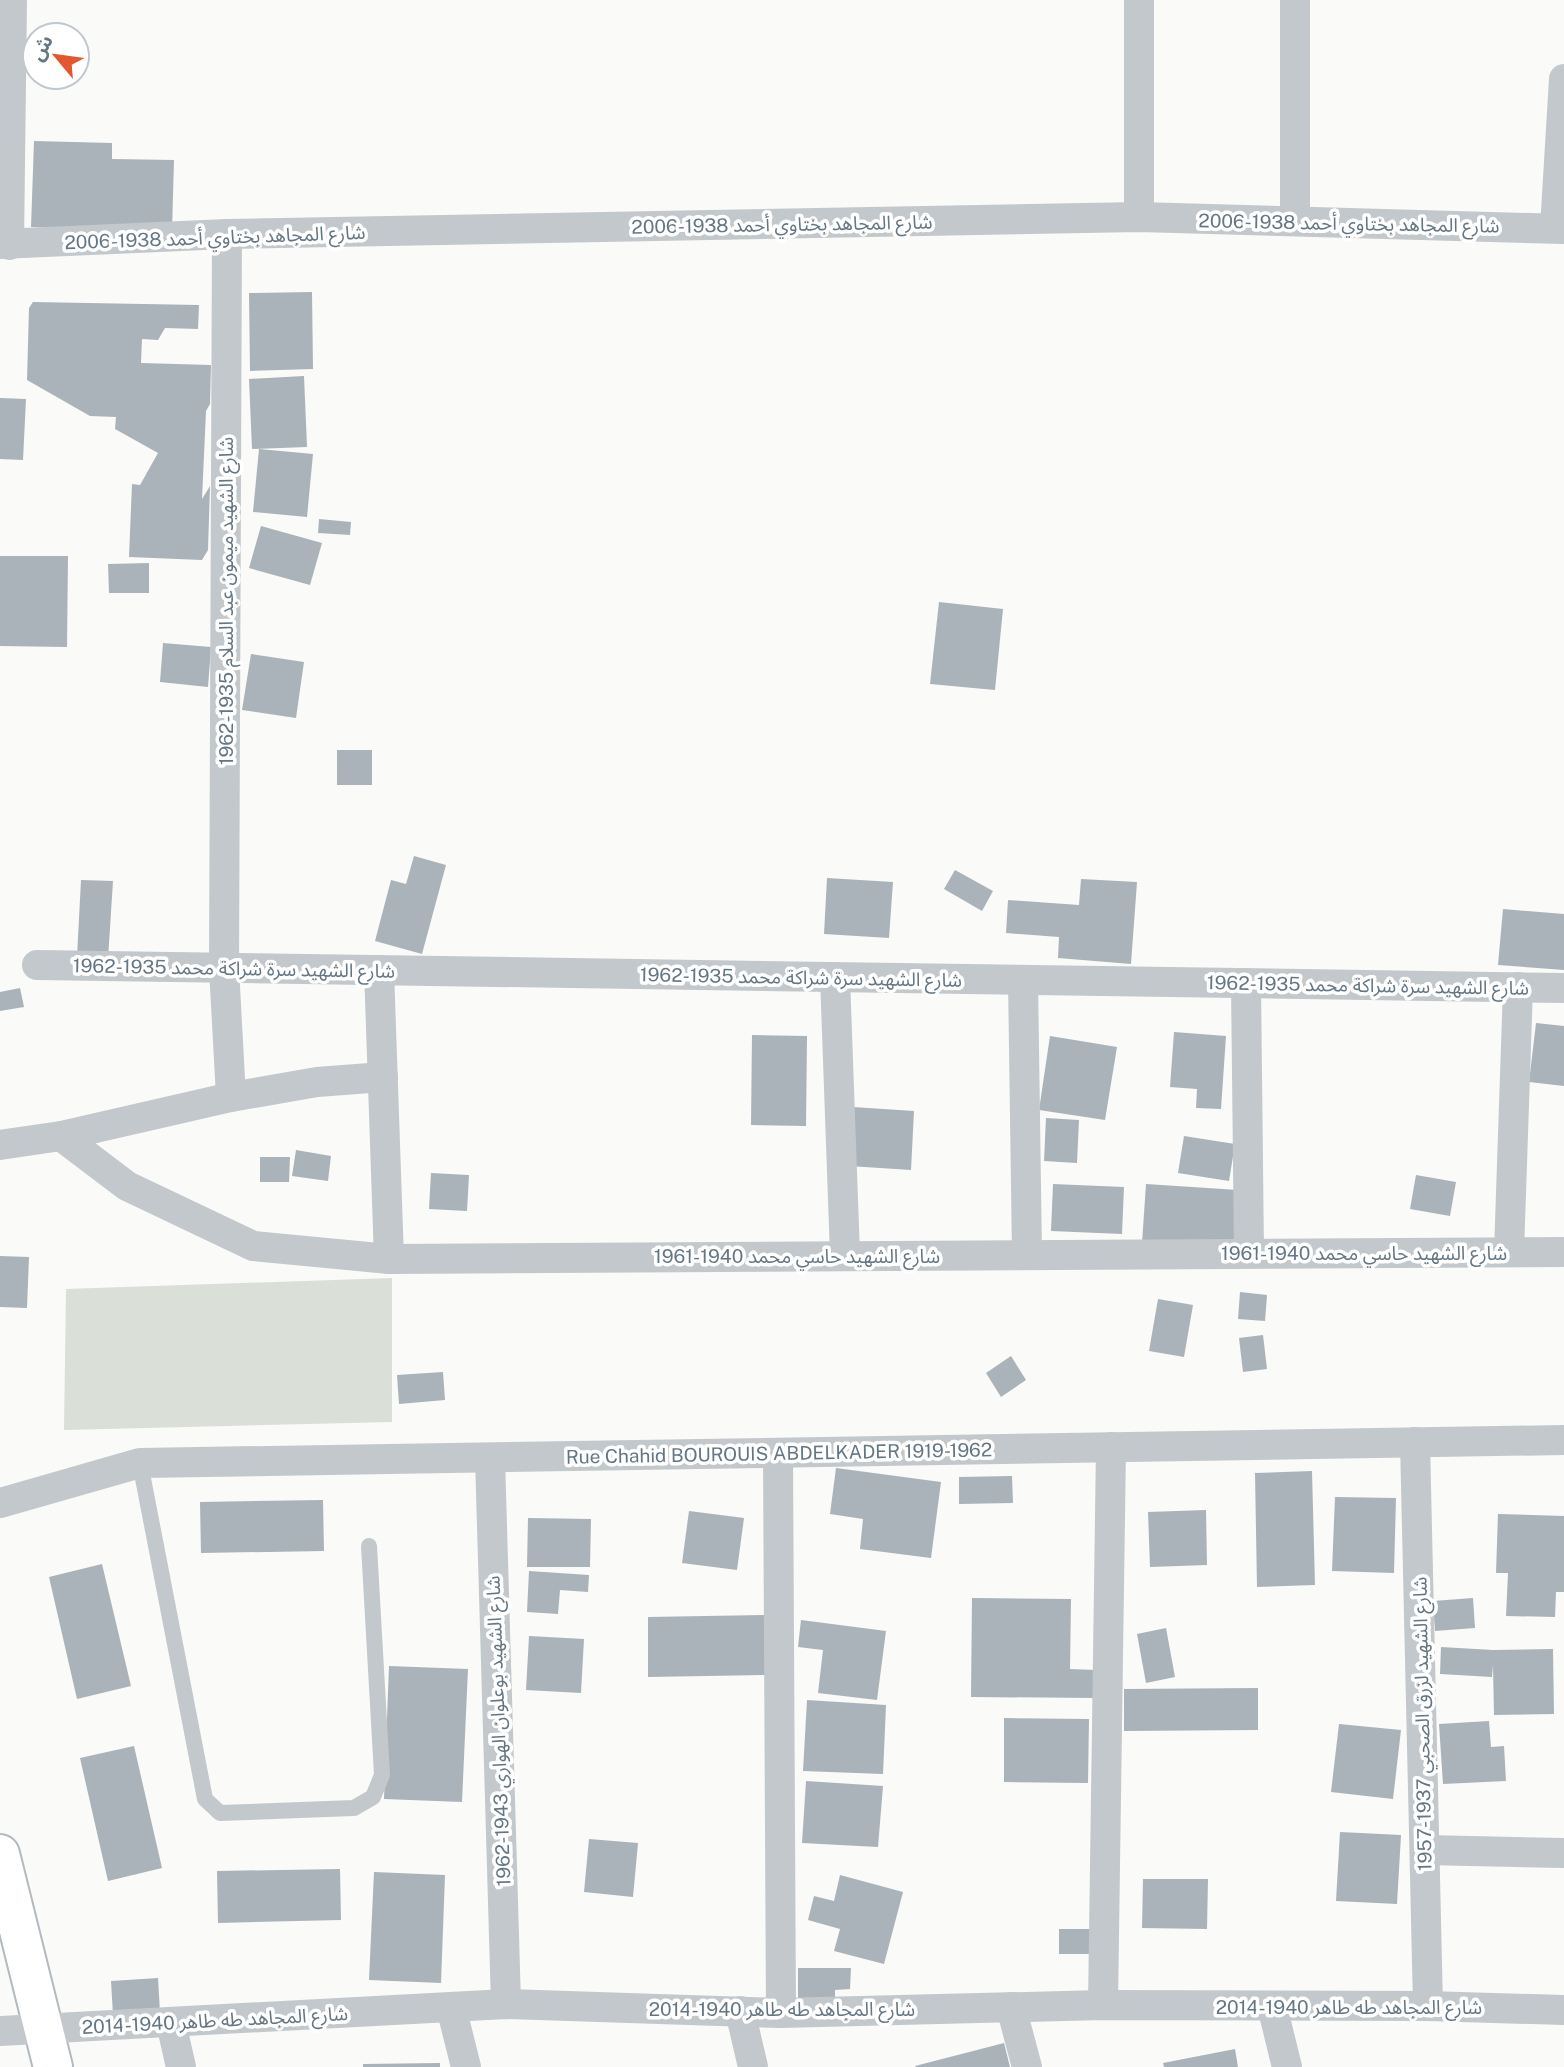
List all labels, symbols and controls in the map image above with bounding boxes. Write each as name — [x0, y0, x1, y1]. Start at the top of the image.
north arrow — [21, 21, 91, 91]
text: ش — [25, 31, 57, 64]
street label: شارع المجاهد بختاوي أحمد 1938-2006 — [1198, 209, 1500, 241]
street label: شارع المجاهد بختاوي أحمد 1938-2006 — [631, 210, 933, 242]
street label: شارع المجاهد بختاوي أحمد 1938-2006 — [64, 221, 366, 258]
street label: شارع الشهيد ميمون عبد السلام 1935-1962 — [215, 437, 241, 765]
street label: شارع الشهيد سرة شراكة محمد 1935-1962 — [73, 954, 395, 985]
street label: شارع الشهيد سرة شراكة محمد 1935-1962 — [640, 963, 962, 994]
street label: شارع الشهيد سرة شراكة محمد 1935-1962 — [1207, 971, 1529, 1002]
street label: شارع الشهيد حاسي محمد 1940-1961 — [1221, 1242, 1507, 1268]
street label: شارع الشهيد حاسي محمد 1940-1961 — [654, 1245, 940, 1271]
street label: Rue Chahid BOUROUIS ABDELKADER 1919-1962 — [566, 1438, 992, 1468]
street label: شارع الشهيد بوعلوان الهواري 1943-1962 — [482, 1575, 519, 1887]
street label: شارع الشهيد لزرق الصحبي 1937-1957 — [1408, 1576, 1440, 1871]
street label: شارع المجاهد طه طاهر 1940-2014 — [1216, 1996, 1482, 2021]
street label: شارع المجاهد طه طاهر 1940-2014 — [649, 1998, 915, 2023]
street label: شارع المجاهد طه طاهر 1940-2014 — [81, 2002, 349, 2041]

